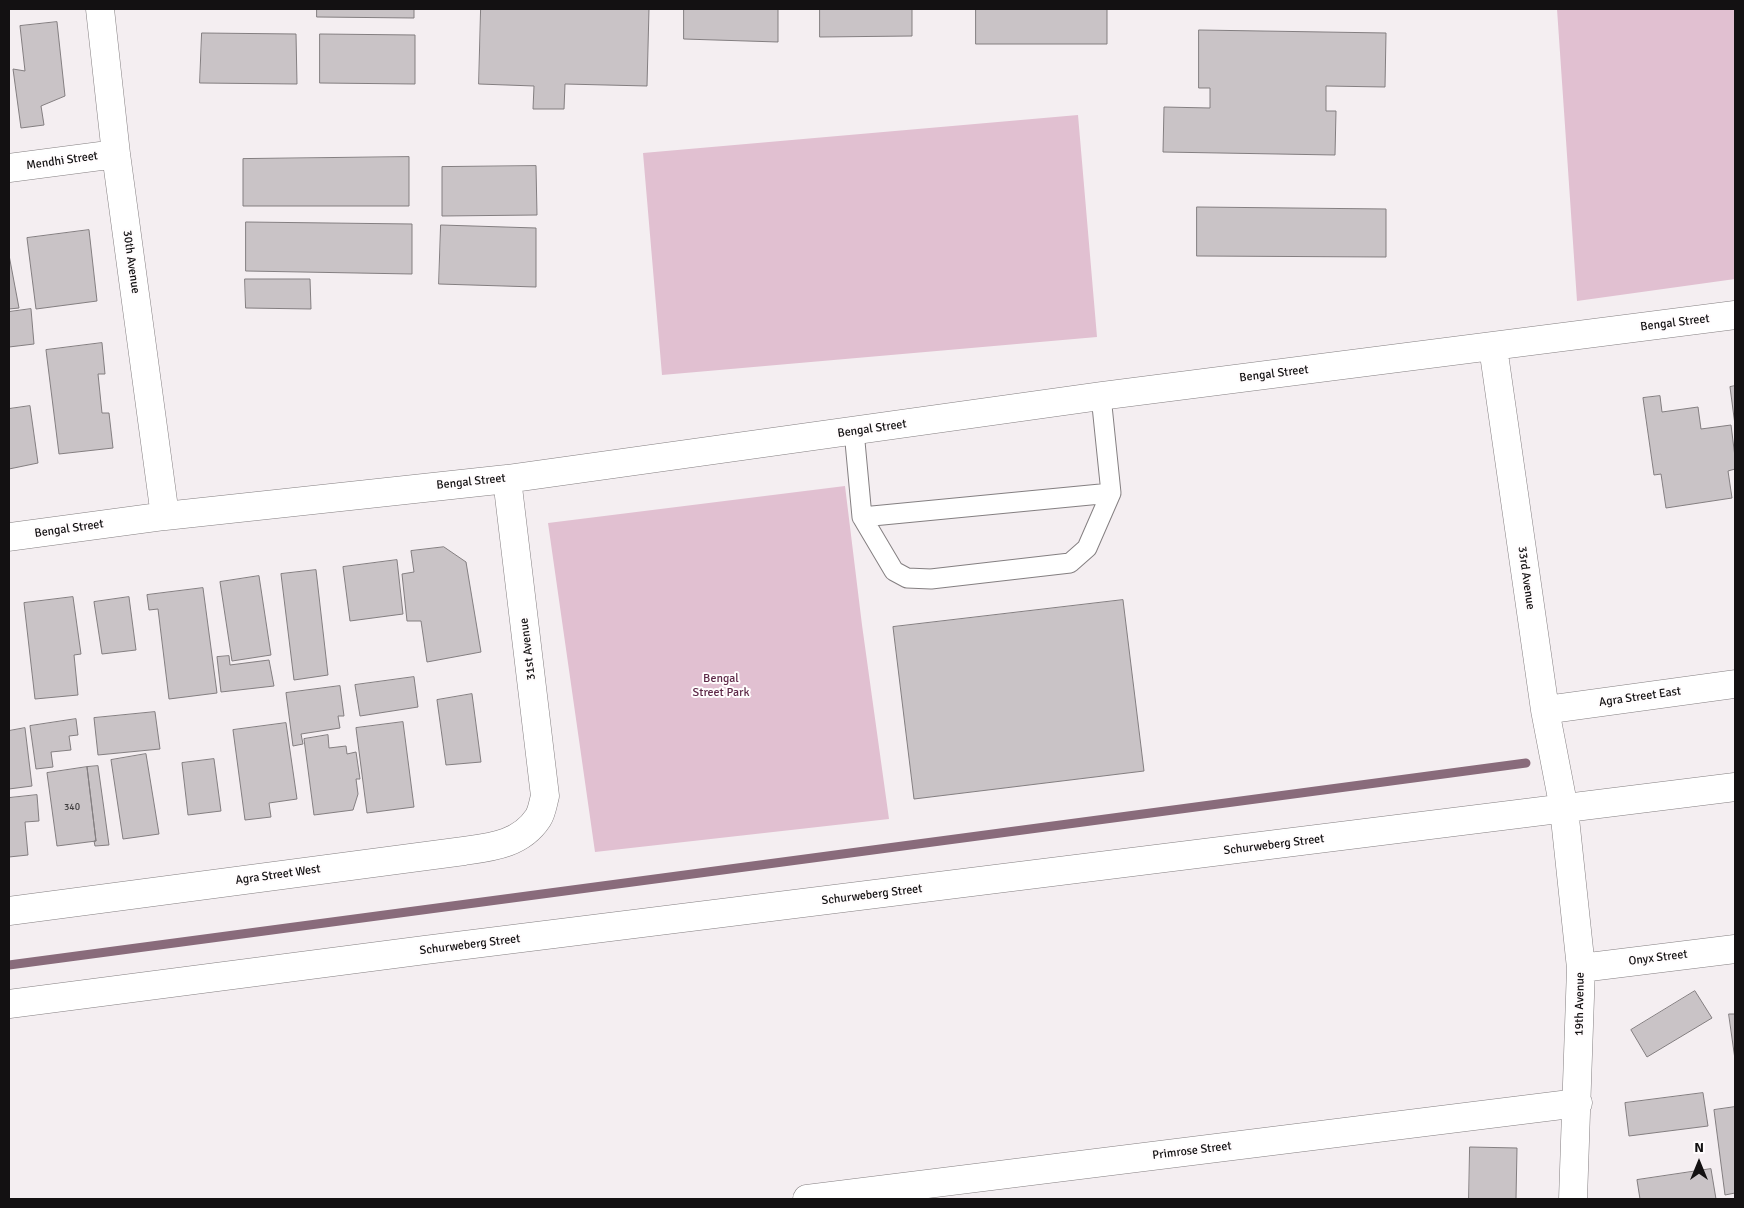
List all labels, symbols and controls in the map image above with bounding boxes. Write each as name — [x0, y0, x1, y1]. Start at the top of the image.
street label: Mendhi Street — [25, 149, 99, 173]
street label: 30th Avenue — [119, 229, 143, 295]
street label: Bengal Street — [1640, 312, 1710, 334]
street label: Bengal Street — [1239, 363, 1309, 385]
street label: Bengal Street — [837, 417, 907, 441]
street label: Bengal Street — [436, 471, 506, 493]
street label: Bengal Street — [34, 517, 104, 541]
street label: 33rd Avenue — [1514, 545, 1538, 611]
street label: 31st Avenue — [517, 617, 539, 681]
park label: Bengal Street Park — [693, 672, 749, 700]
street label: Agra Street East — [1598, 684, 1682, 710]
house number: 340 — [64, 801, 80, 813]
street label: Schurweberg Street — [1223, 832, 1325, 858]
street label: Agra Street West — [235, 862, 321, 888]
street label: Schurweberg Street — [821, 882, 923, 908]
street label: Schurweberg Street — [419, 932, 521, 958]
street label: Onyx Street — [1628, 947, 1688, 969]
street label: 19th Avenue — [1572, 972, 1588, 1036]
north arrow — [1674, 1138, 1724, 1188]
street label: Primrose Street — [1152, 1139, 1232, 1163]
text: N — [1694, 1139, 1704, 1156]

